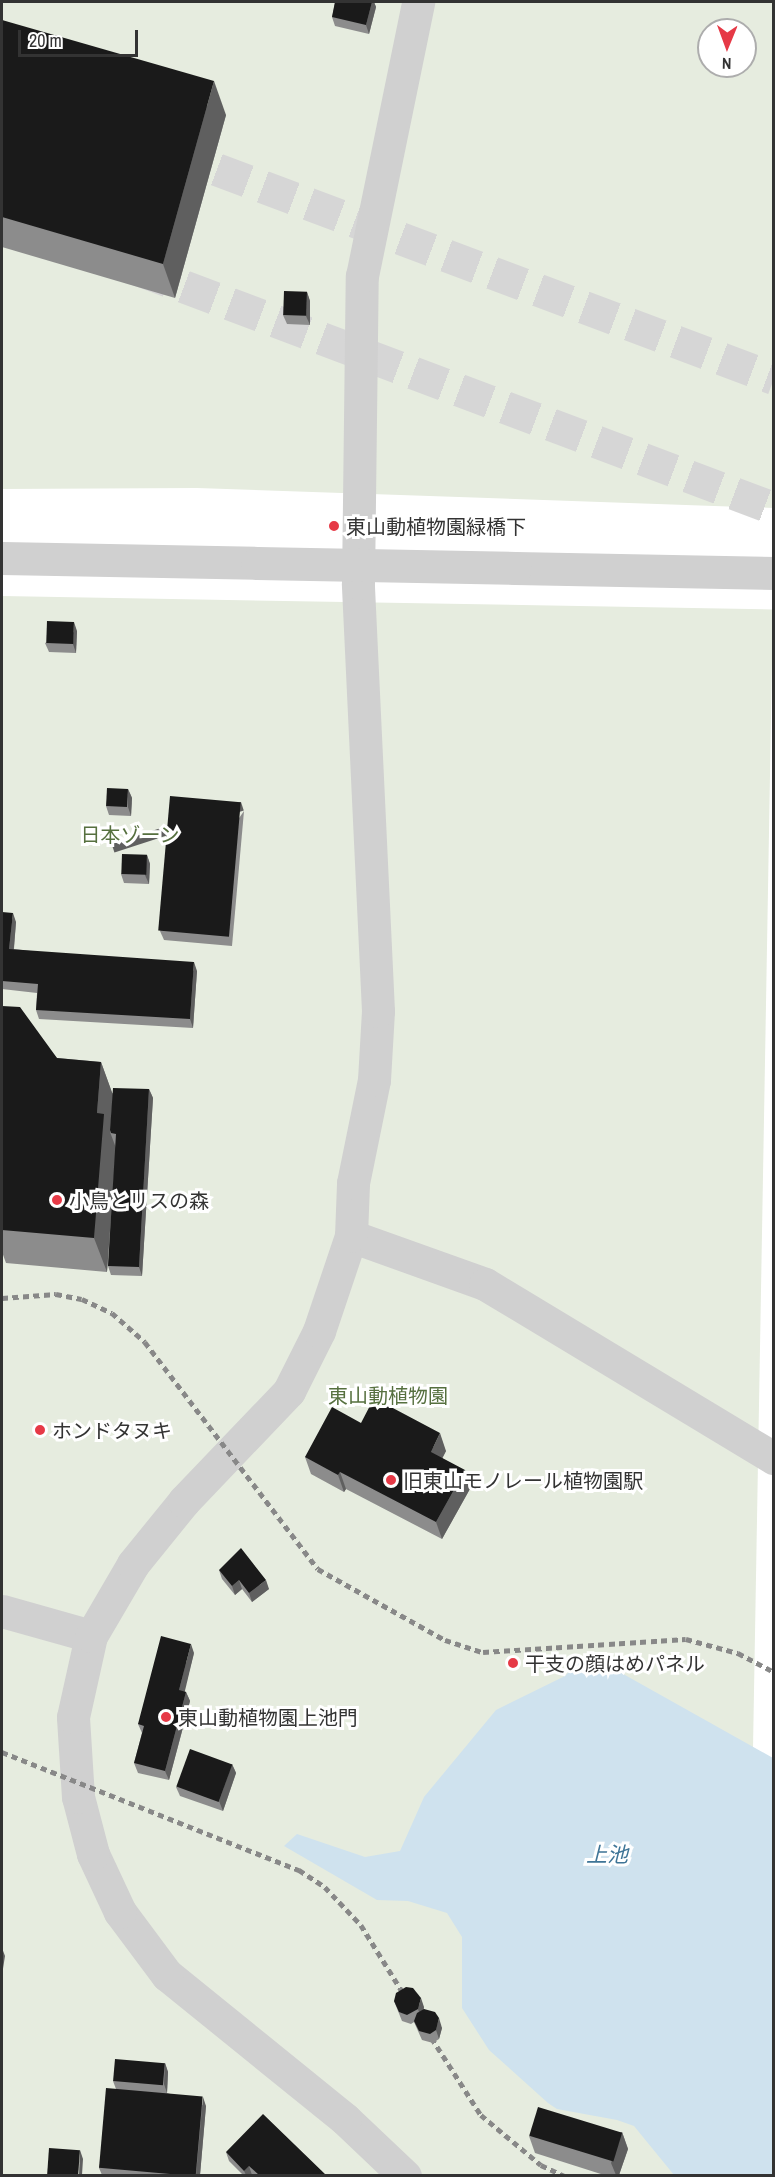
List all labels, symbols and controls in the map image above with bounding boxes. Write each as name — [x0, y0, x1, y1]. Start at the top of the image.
scale bar — [21, 18, 141, 56]
north arrow — [697, 18, 757, 78]
text: 20 m — [29, 28, 62, 53]
text: N — [722, 53, 732, 75]
place label: 東山動植物園緑橋下 — [346, 514, 526, 538]
marker: 東山動植物園緑橋下 — [327, 519, 341, 533]
park label: 日本ゾーン — [80, 822, 180, 846]
place label: 小鳥とリスの森 — [69, 1188, 209, 1212]
marker: 小鳥とリスの森 — [50, 1193, 64, 1207]
park label: 東山動植物園 — [328, 1383, 448, 1407]
place label: ホンドタヌキ — [52, 1418, 172, 1442]
marker: ホンドタヌキ — [33, 1423, 47, 1437]
place label: 旧東山モノレール植物園駅 — [403, 1468, 643, 1492]
marker: 旧東山モノレール植物園駅 — [384, 1473, 398, 1487]
place label: 干支の顔はめパネル — [525, 1651, 705, 1675]
marker: 干支の顔はめパネル — [506, 1656, 520, 1670]
place label: 東山動植物園上池門 — [178, 1705, 358, 1729]
marker: 東山動植物園上池門 — [159, 1710, 173, 1724]
water label: 上池 — [586, 1842, 628, 1868]

